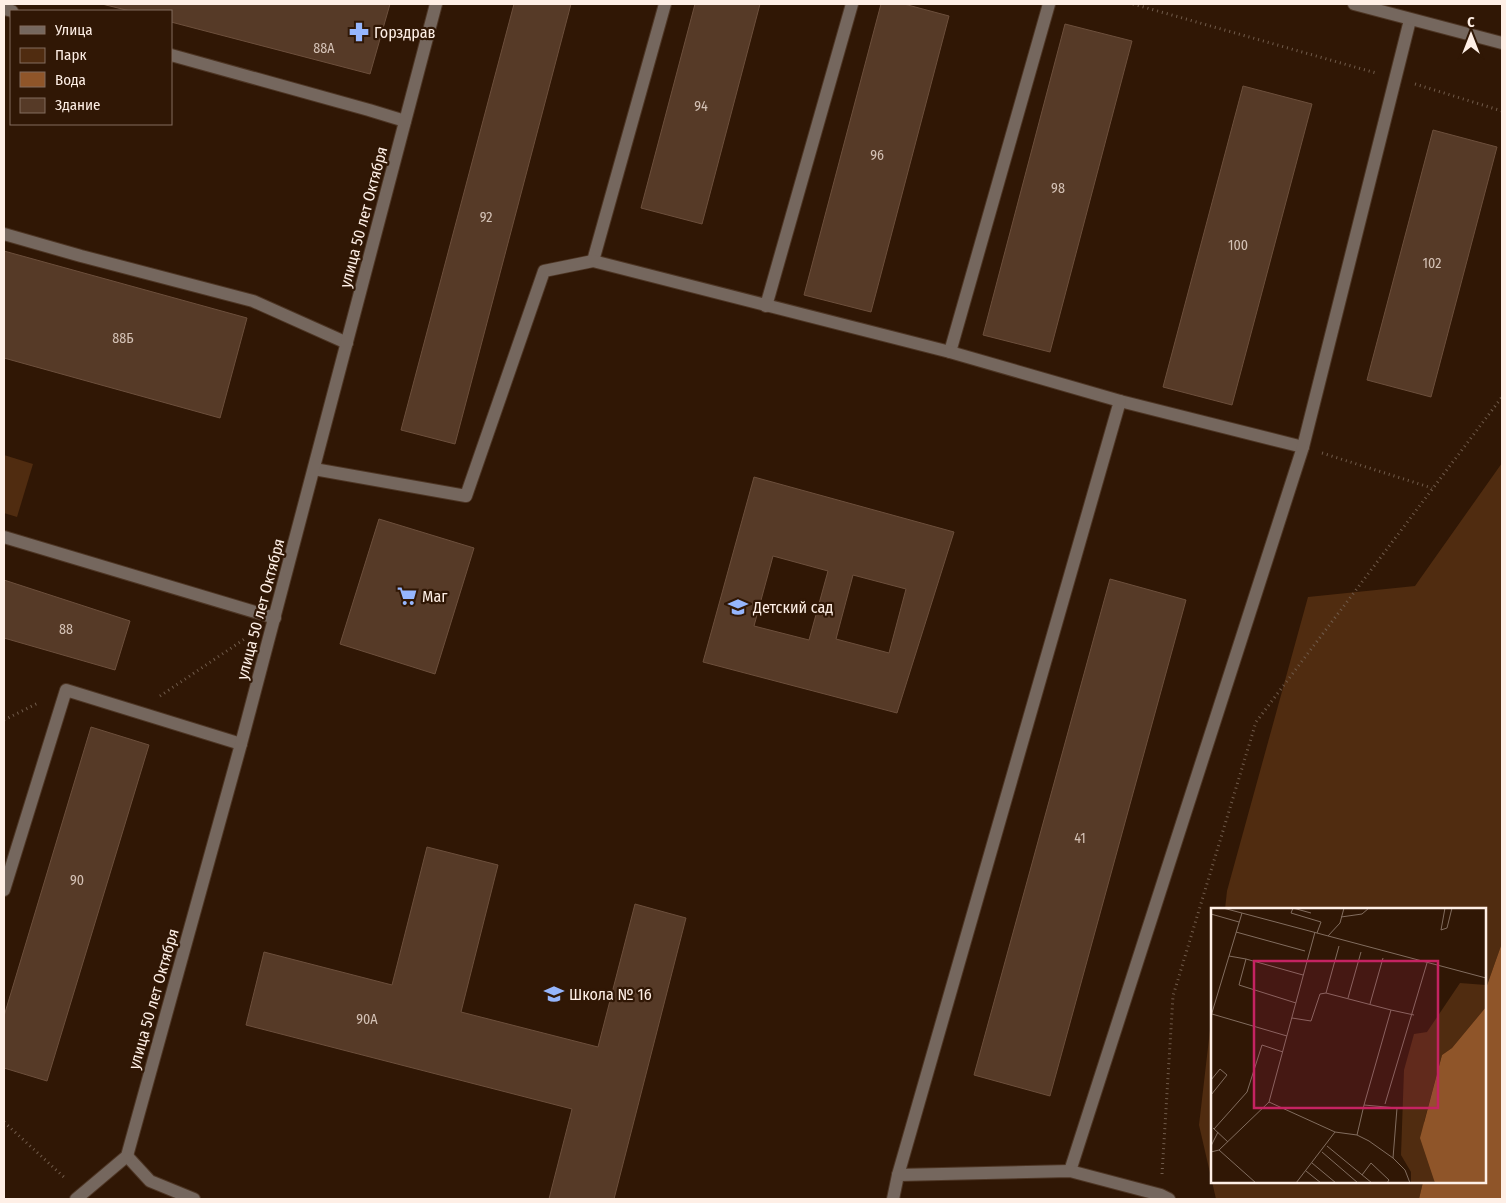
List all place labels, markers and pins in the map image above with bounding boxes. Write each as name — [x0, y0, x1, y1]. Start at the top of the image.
pharmacy icon: Горздрав — [348, 21, 370, 43]
place label: Горздрав — [374, 23, 436, 42]
supermarket icon: Маг — [396, 585, 418, 607]
place label: Маг — [422, 587, 448, 606]
school or university icon: Детский сад — [727, 596, 749, 618]
place label: Детский сад — [752, 598, 833, 617]
school or university icon: Школа № 16 — [543, 983, 565, 1005]
place label: Школа № 16 — [569, 985, 652, 1004]

